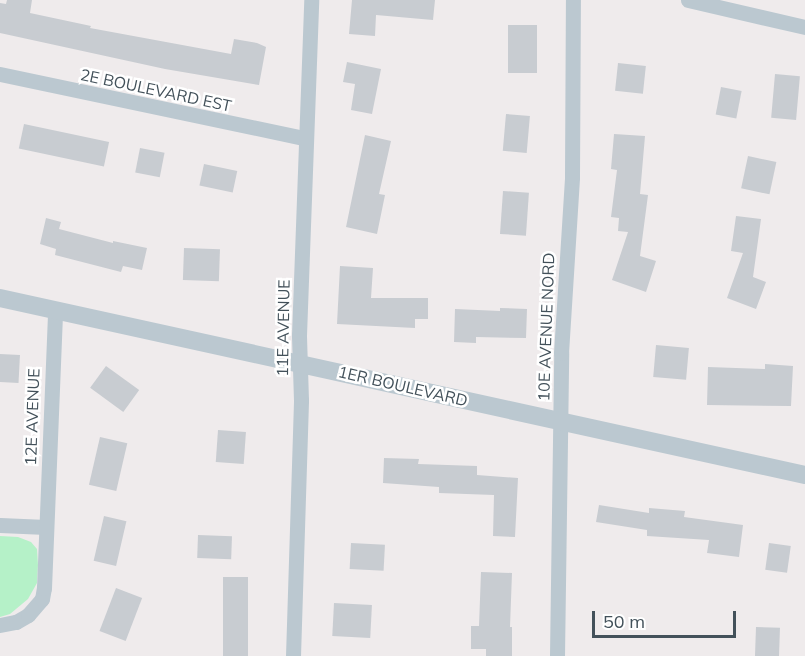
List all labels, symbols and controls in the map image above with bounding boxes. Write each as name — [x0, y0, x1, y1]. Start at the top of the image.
street label: 2E BOULEVARD EST — [79, 65, 233, 115]
street label: 10E AVENUE NORD — [534, 252, 558, 402]
street label: 11E AVENUE — [273, 279, 293, 377]
street label: 1ER BOULEVARD — [336, 362, 470, 410]
street label: 12E AVENUE — [21, 368, 43, 466]
scale bar — [595, 599, 739, 637]
text: 50 m — [603, 610, 645, 633]

